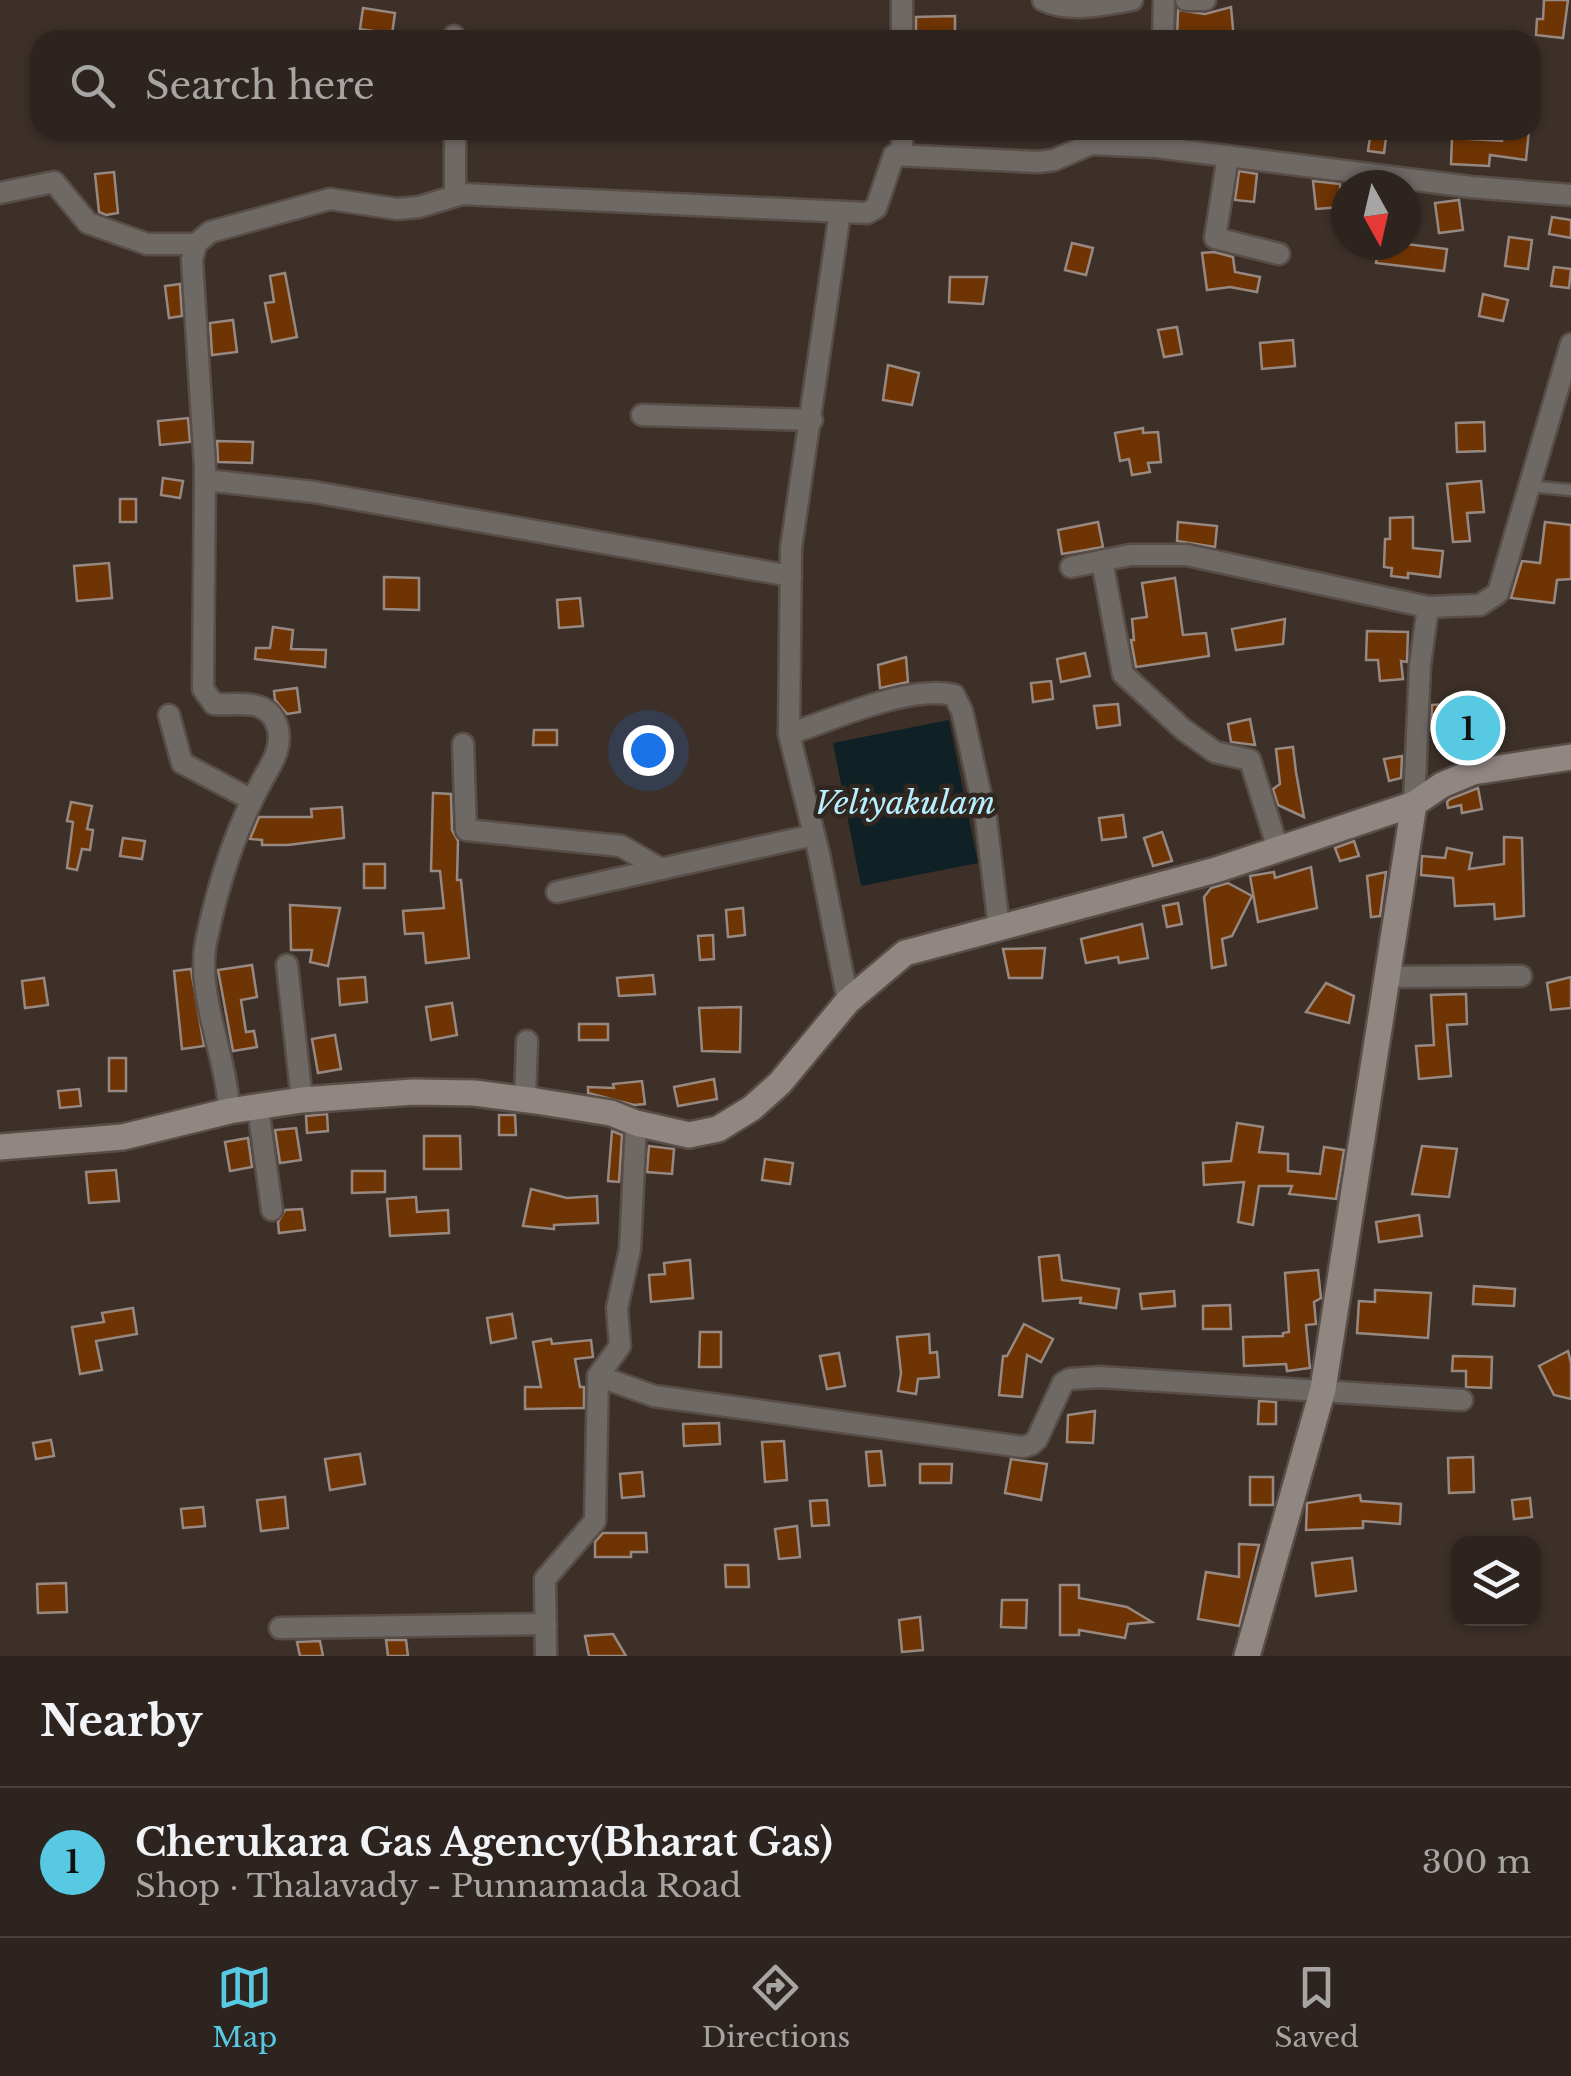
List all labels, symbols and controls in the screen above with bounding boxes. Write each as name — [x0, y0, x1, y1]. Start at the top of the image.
search box — [30, 30, 1541, 140]
icon: search — [65, 58, 120, 113]
text: Search here — [145, 62, 375, 109]
north arrow — [1331, 170, 1421, 260]
pin: 1 — [1436, 690, 1500, 766]
your location — [623, 725, 674, 776]
water label: Veliyakulam — [814, 783, 996, 823]
map controls — [1451, 1536, 1541, 1626]
button: layers — [1451, 1536, 1541, 1626]
text: Nearby — [40, 1695, 203, 1747]
text: Cherukara Gas Agency(Bharat Gas) — [135, 1819, 833, 1866]
text: 1 — [66, 1842, 79, 1882]
text: 300 m — [1422, 1842, 1531, 1882]
text: Shop · Thalavady - Punnamada Road — [135, 1866, 741, 1906]
tab: Map — [212, 1960, 277, 2055]
tab: Directions — [701, 1960, 850, 2055]
tab: Saved — [1274, 1960, 1359, 2055]

